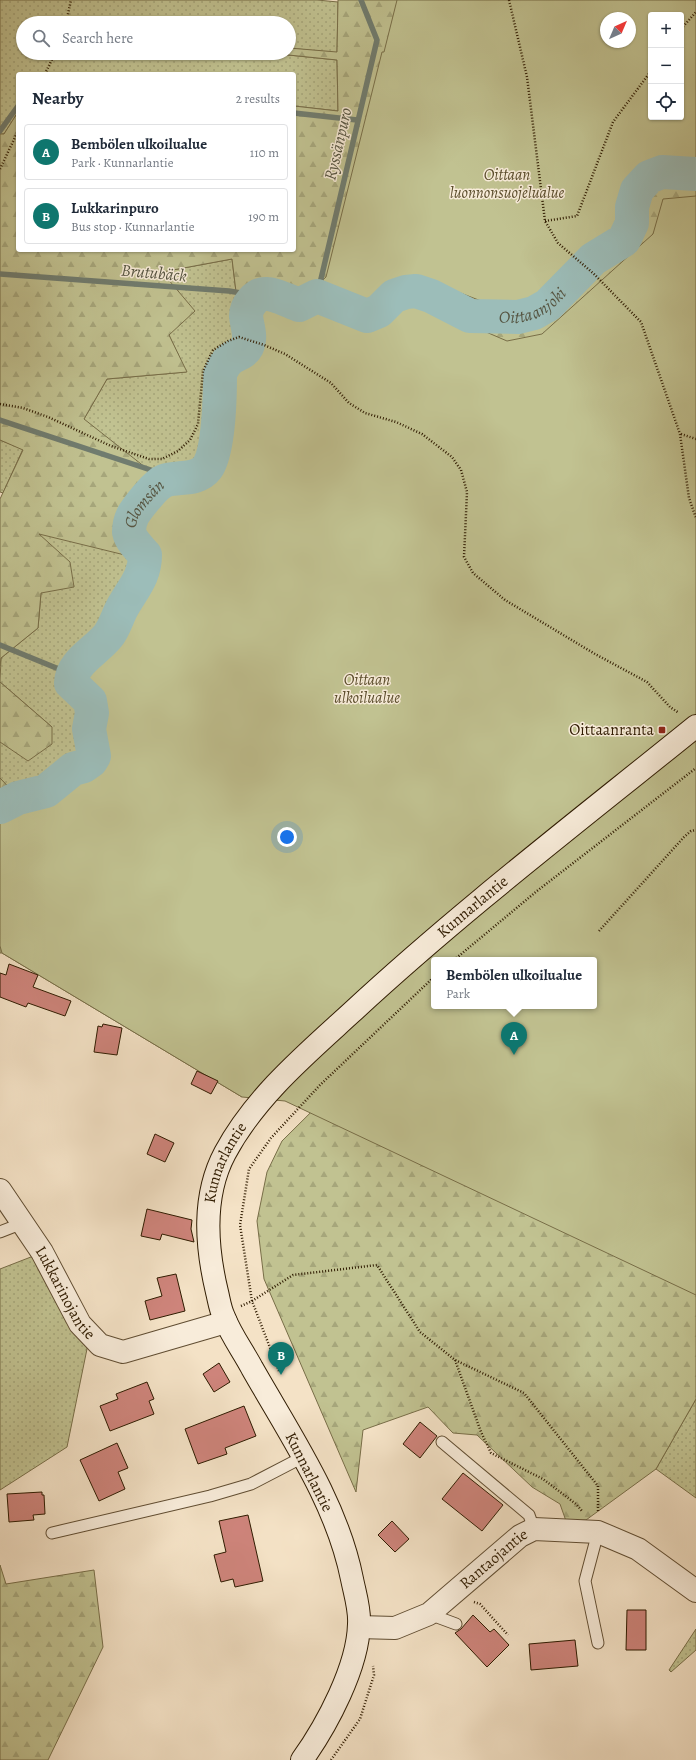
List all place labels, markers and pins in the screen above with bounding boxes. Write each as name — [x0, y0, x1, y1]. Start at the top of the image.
place label: Oittaanranta — [569, 719, 655, 741]
marker: Oittaanranta — [657, 725, 667, 735]
pin: A — [501, 1022, 527, 1055]
pin: B — [268, 1342, 294, 1375]

